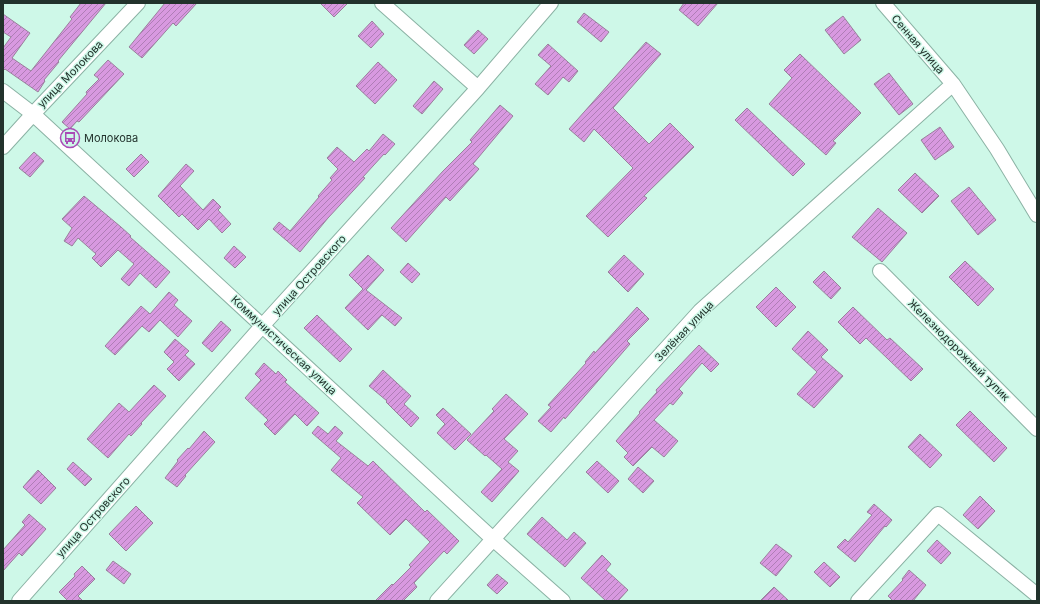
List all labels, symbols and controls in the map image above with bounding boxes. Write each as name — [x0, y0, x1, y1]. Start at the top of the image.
street label: Сенная улица — [888, 11, 948, 77]
street label: улица Молокова — [34, 37, 106, 111]
bus stop icon: Молокова — [59, 127, 81, 149]
place label: Молокова — [84, 131, 138, 145]
street label: улица Островского — [269, 231, 349, 318]
street label: Коммунистическая улица — [228, 292, 340, 398]
street label: Железнодорожный тупик — [905, 296, 1013, 404]
street label: Зелёная улица — [651, 298, 717, 364]
street label: улица Островского — [53, 473, 133, 560]

